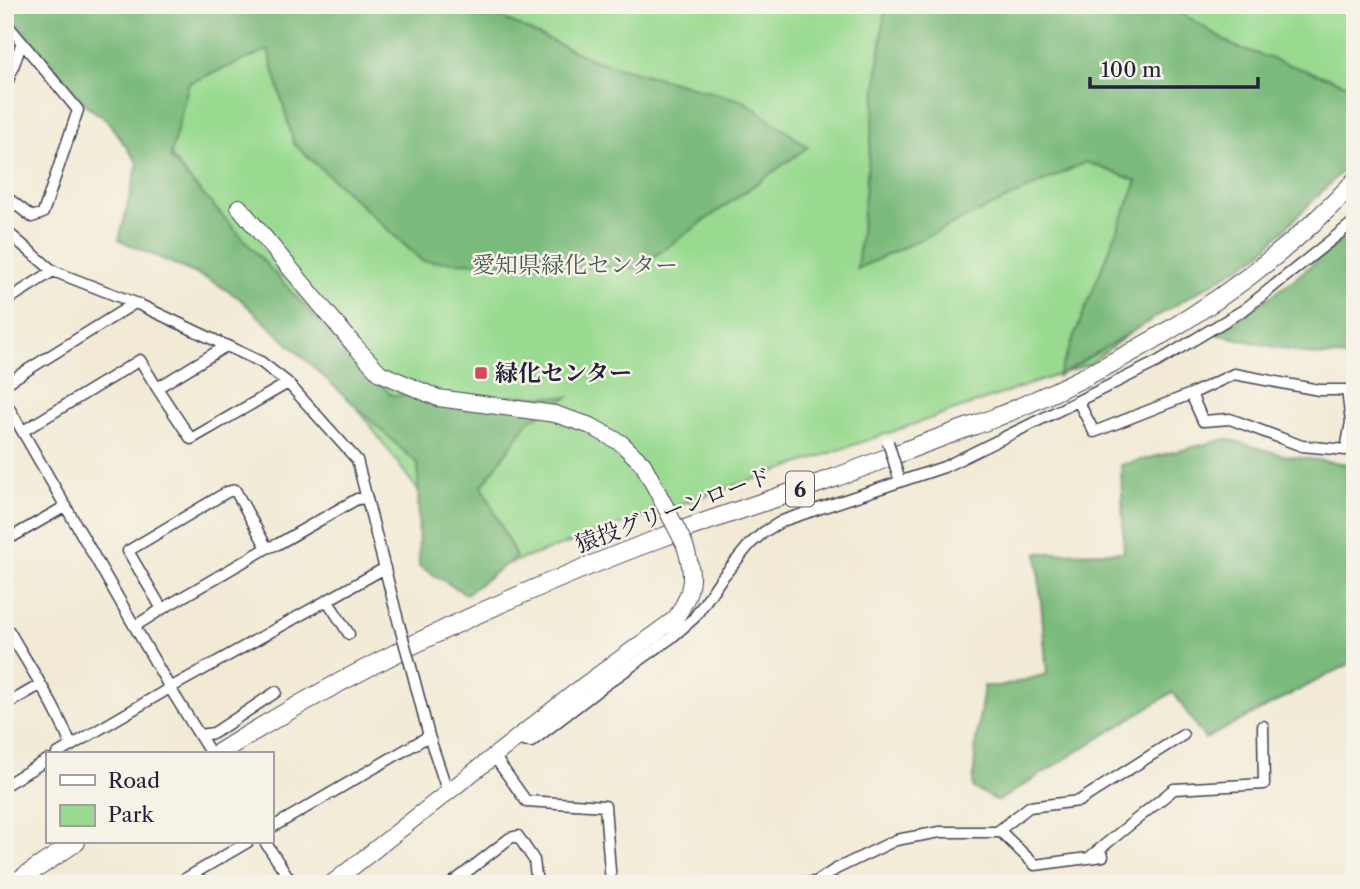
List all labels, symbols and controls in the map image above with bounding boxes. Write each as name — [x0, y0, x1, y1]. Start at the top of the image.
scale bar — [1090, 46, 1258, 90]
text: 100 m — [1101, 57, 1162, 82]
park label: 愛知県緑化センター — [472, 251, 678, 279]
place label: 緑化センター — [495, 359, 632, 387]
marker: 緑化センター — [473, 365, 489, 381]
street label: 猿投グリーンロード — [571, 462, 775, 558]
road number: 6 — [786, 472, 814, 506]
legend — [46, 752, 273, 844]
text: Road — [108, 768, 160, 793]
text: Park — [108, 802, 154, 827]

